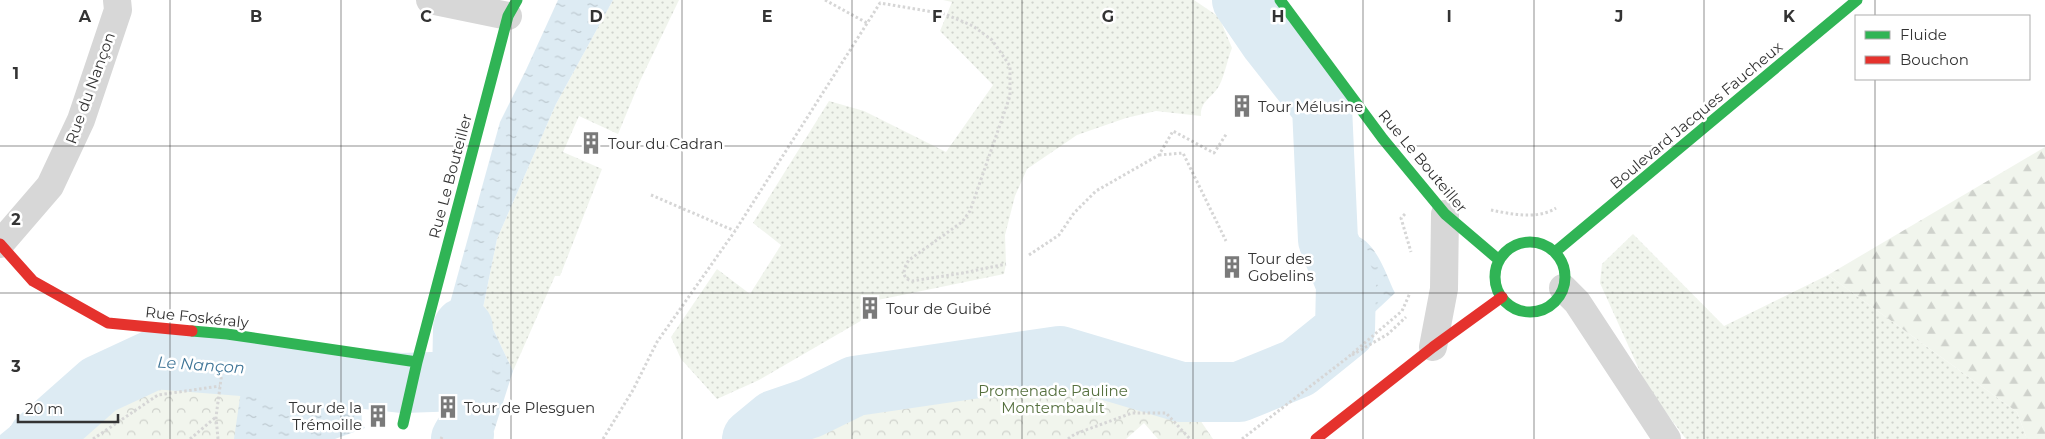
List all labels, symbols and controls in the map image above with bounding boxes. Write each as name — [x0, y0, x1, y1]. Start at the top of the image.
text: A — [78, 7, 92, 26]
text: B — [250, 7, 262, 26]
text: C — [420, 7, 432, 26]
text: D — [589, 7, 603, 26]
text: E — [762, 7, 772, 26]
text: F — [932, 7, 942, 26]
text: G — [1102, 7, 1114, 26]
text: H — [1272, 7, 1284, 26]
text: I — [1446, 7, 1452, 26]
text: J — [1614, 7, 1623, 26]
text: K — [1783, 7, 1796, 26]
legend — [1855, 15, 2030, 80]
text: Fluide — [1900, 25, 1947, 44]
street label: Rue du Nançon — [61, 30, 119, 146]
street label: Boulevard Jacques Faucheux — [1606, 37, 1786, 193]
text: Bouchon — [1900, 50, 1969, 69]
text: 1 — [13, 64, 19, 83]
building icon: Tour Mélusine — [1229, 93, 1255, 119]
place label: Tour Mélusine — [1258, 97, 1363, 116]
street label: Rue Le Bouteiller — [1374, 106, 1472, 216]
street label: Rue Le Bouteiller — [424, 111, 476, 241]
building icon: Tour du Cadran — [578, 130, 604, 156]
place label: Tour du Cadran — [608, 134, 723, 153]
text: 2 — [11, 210, 21, 229]
place label: Tour des Gobelins — [1248, 249, 1314, 285]
building icon: Tour des Gobelins — [1219, 254, 1245, 280]
building icon: Tour de Guibé — [857, 295, 883, 321]
place label: Tour de Guibé — [886, 299, 991, 318]
street label: Rue Foskéraly — [144, 302, 251, 332]
water label: Le Nançon — [157, 352, 245, 378]
text: 3 — [10, 357, 21, 376]
park label: Promenade Pauline Montembault — [978, 381, 1128, 417]
scale bar — [18, 392, 118, 424]
building icon: Tour de Plesguen — [435, 394, 461, 420]
place label: Tour de la Trémoille — [289, 398, 362, 434]
place label: Tour de Plesguen — [464, 398, 595, 417]
text: 20 m — [25, 399, 63, 418]
building icon: Tour de la Trémoille — [365, 403, 391, 429]

